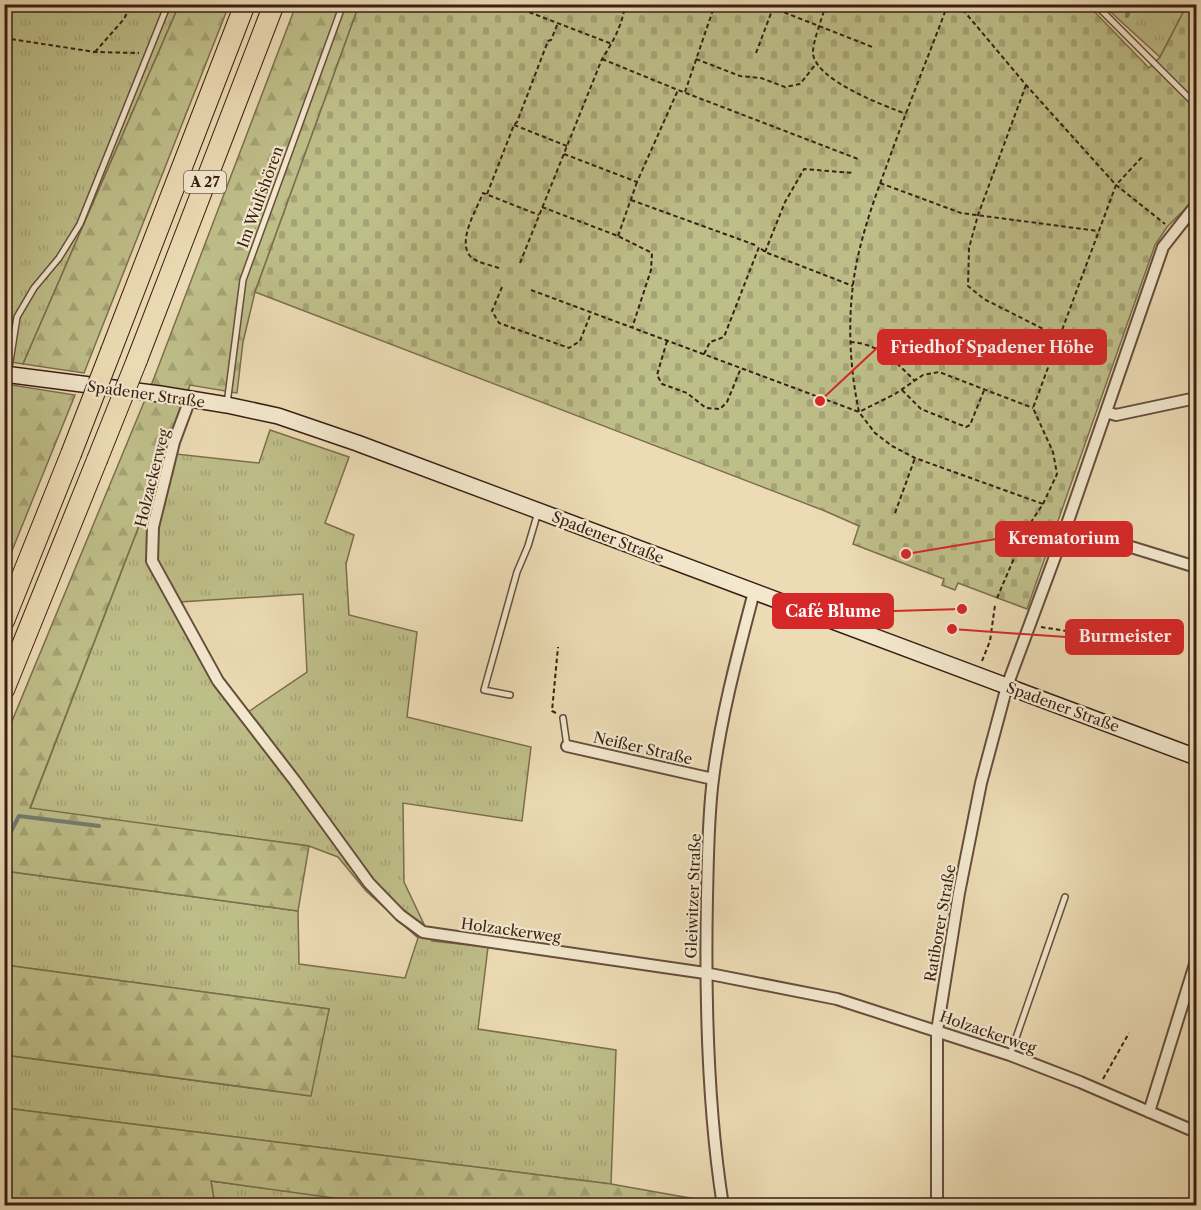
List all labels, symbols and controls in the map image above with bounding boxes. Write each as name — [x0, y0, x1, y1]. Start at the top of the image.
street label: Im Wulfshören — [233, 143, 287, 250]
road number: A 27 — [184, 171, 226, 193]
callout: Friedhof Spadener Höhe — [878, 330, 1106, 364]
text: Friedhof Spadener Höhe — [890, 337, 1094, 357]
street label: Spadener Straße — [86, 376, 206, 412]
street label: Holzackerweg — [131, 427, 173, 529]
street label: Spadener Straße — [549, 507, 667, 567]
callout: Krematorium — [996, 522, 1132, 556]
text: Krematorium — [1008, 528, 1120, 548]
callout: Café Blume — [773, 594, 893, 628]
text: Café Blume — [785, 601, 881, 621]
callout: Burmeister — [1066, 620, 1183, 654]
text: Burmeister — [1079, 626, 1172, 646]
street label: Spadener Straße — [1004, 678, 1122, 736]
street label: Neißer Straße — [592, 727, 694, 769]
street label: Gleiwitzer Straße — [681, 833, 705, 959]
street label: Ratiborer Straße — [920, 863, 960, 983]
street label: Holzackerweg — [460, 914, 562, 946]
street label: Holzackerweg — [937, 1007, 1039, 1057]

